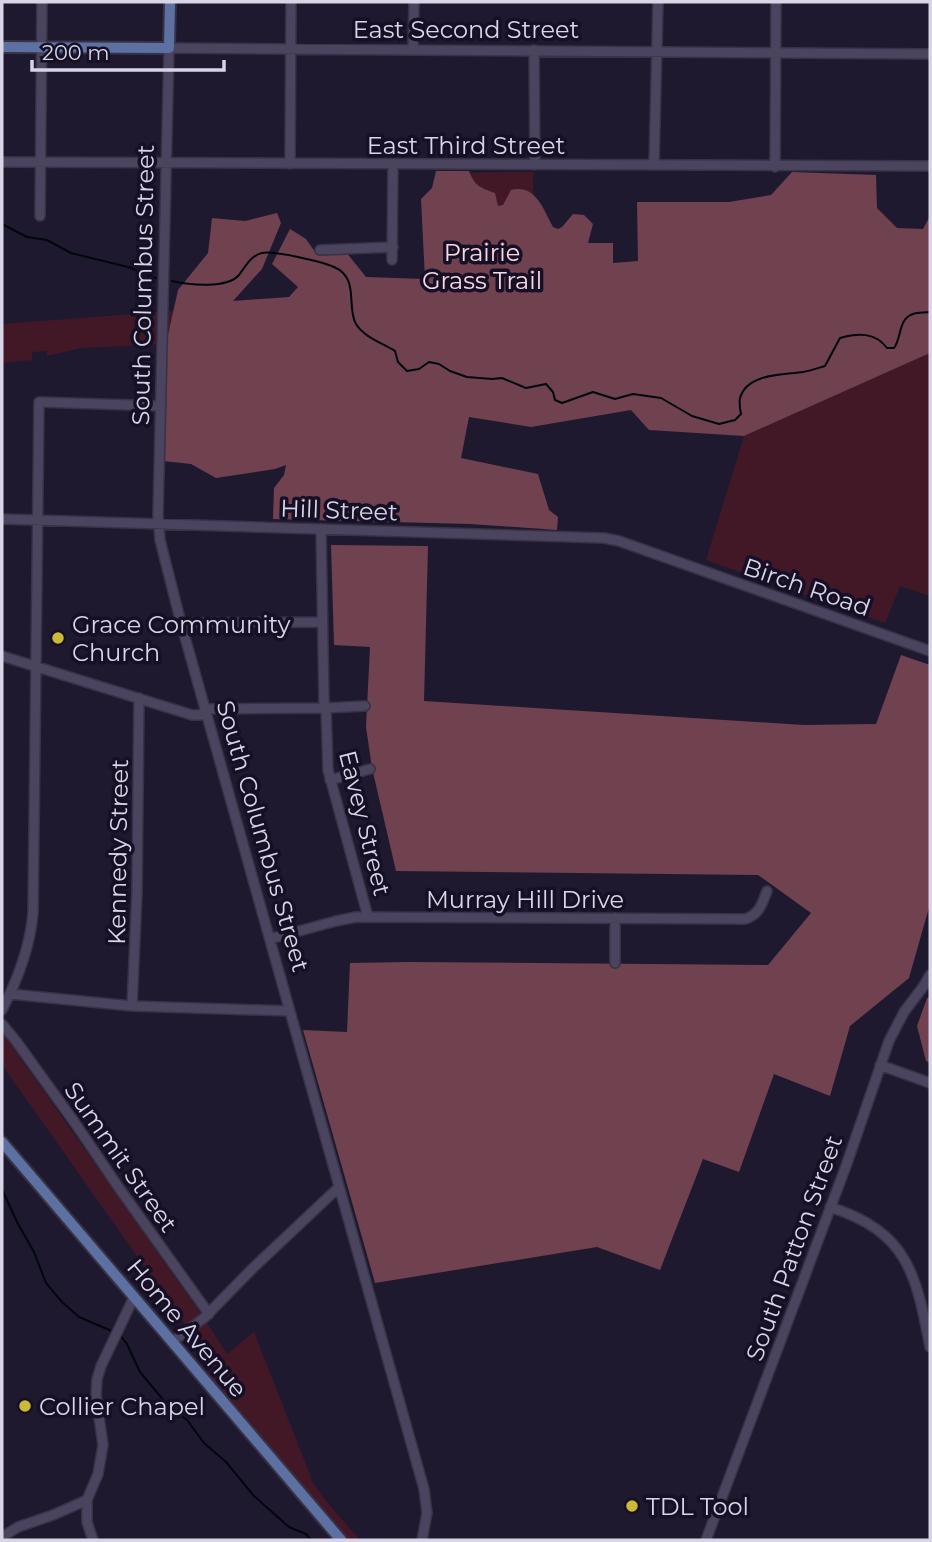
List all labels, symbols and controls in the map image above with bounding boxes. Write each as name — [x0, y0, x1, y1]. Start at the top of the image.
street label: East Second Street — [353, 15, 580, 44]
scale bar — [32, 28, 224, 72]
text: 200 m — [42, 40, 109, 65]
street label: East Third Street — [367, 131, 566, 160]
street label: South Columbus Street — [126, 144, 160, 426]
park label: Prairie Grass Trail — [422, 238, 542, 295]
street label: Hill Street — [280, 493, 399, 527]
street label: Birch Road — [740, 552, 874, 622]
place label: Grace Community Church — [72, 610, 290, 667]
marker: Grace Community Church — [50, 630, 66, 646]
street label: South Columbus Street — [210, 697, 316, 975]
street label: Eavey Street — [333, 747, 397, 899]
street label: Kennedy Street — [102, 759, 134, 945]
street label: Murray Hill Drive — [426, 885, 624, 914]
street label: Summit Street — [58, 1076, 184, 1238]
street label: South Patton Street — [740, 1131, 848, 1365]
street label: Home Avenue — [121, 1253, 253, 1403]
place label: Collier Chapel — [39, 1392, 205, 1421]
marker: Collier Chapel — [17, 1398, 33, 1414]
place label: TDL Tool — [646, 1492, 749, 1521]
marker: TDL Tool — [624, 1498, 640, 1514]

